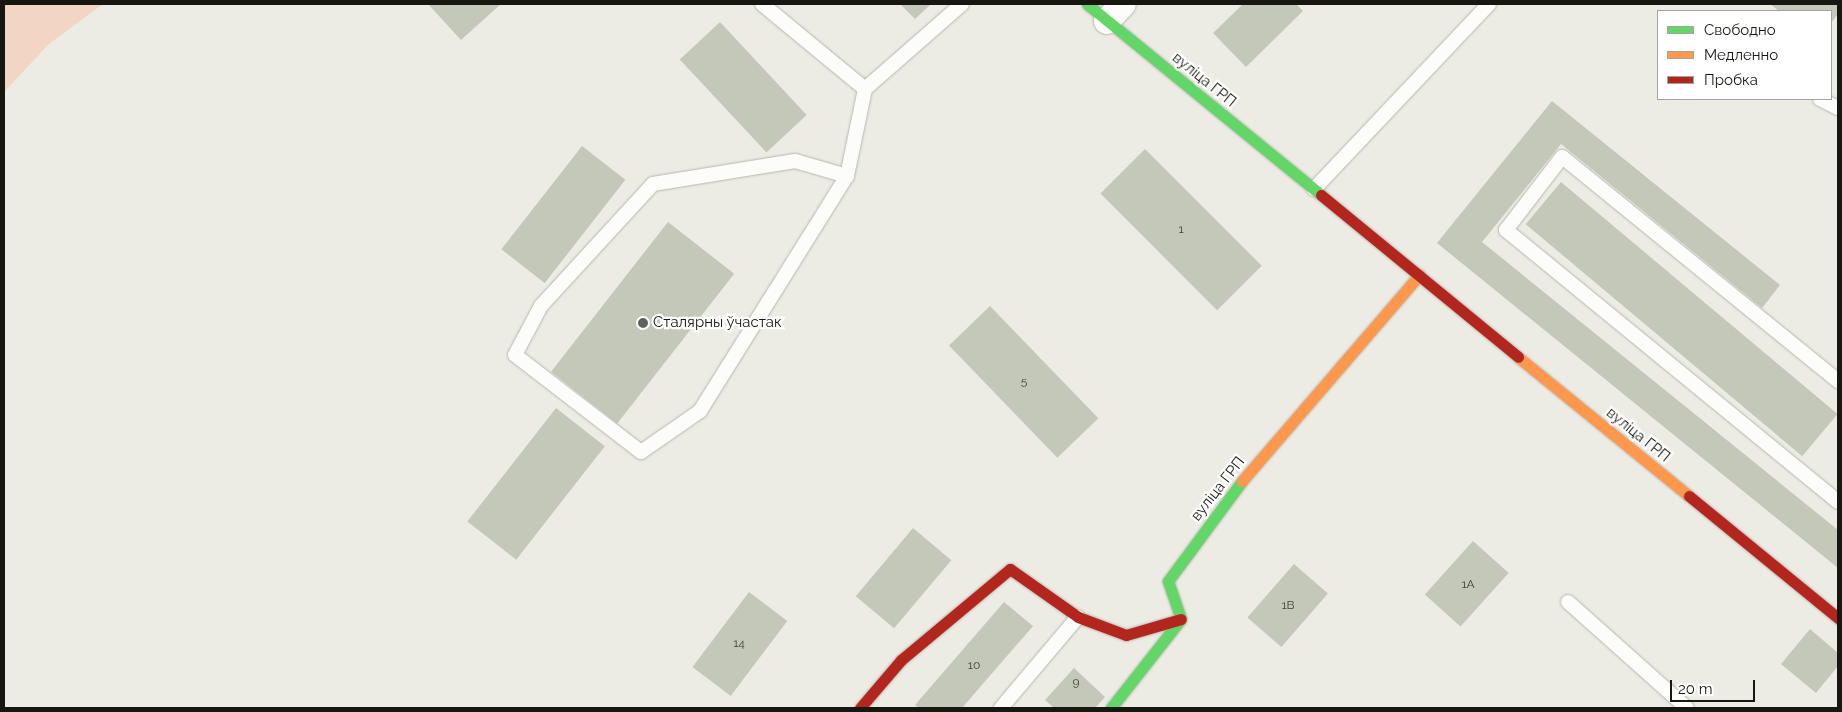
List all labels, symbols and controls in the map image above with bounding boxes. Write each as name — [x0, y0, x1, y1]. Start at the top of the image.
legend — [1657, 10, 1832, 100]
text: Свободно — [1704, 21, 1776, 39]
text: Медленно — [1704, 46, 1778, 64]
street label: вуліца ГРП — [1169, 49, 1239, 111]
text: Пробка — [1704, 71, 1758, 89]
house number: 1 — [1178, 223, 1184, 237]
place label: Сталярны ўчастак — [653, 314, 782, 332]
marker: Сталярны ўчастак — [637, 317, 649, 329]
house number: 5 — [1021, 375, 1027, 389]
street label: вуліца ГРП — [1603, 404, 1673, 466]
street label: вуліца ГРП — [1187, 453, 1249, 525]
house number: 1А — [1461, 578, 1475, 592]
house number: 1В — [1281, 599, 1295, 613]
house number: 14 — [733, 637, 745, 651]
house number: 10 — [968, 659, 980, 673]
scale bar — [1672, 670, 1757, 702]
house number: 9 — [1072, 676, 1080, 690]
text: 20 m — [1678, 680, 1713, 698]

